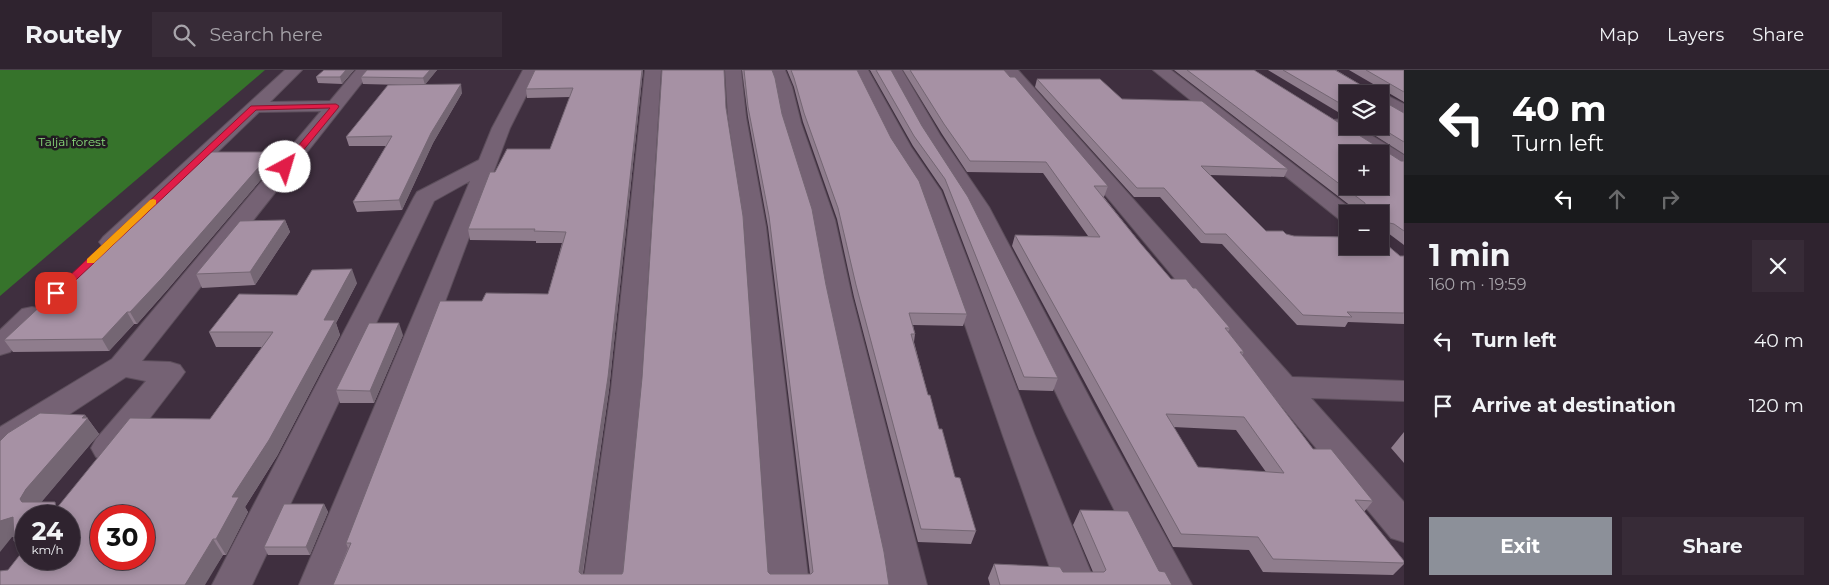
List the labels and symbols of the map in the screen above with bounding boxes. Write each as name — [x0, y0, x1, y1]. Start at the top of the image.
park label: Taljai forest — [38, 134, 106, 149]
position arrow — [258, 140, 310, 192]
pin — [35, 272, 77, 314]
speed limit sign: 30 — [90, 505, 155, 570]

